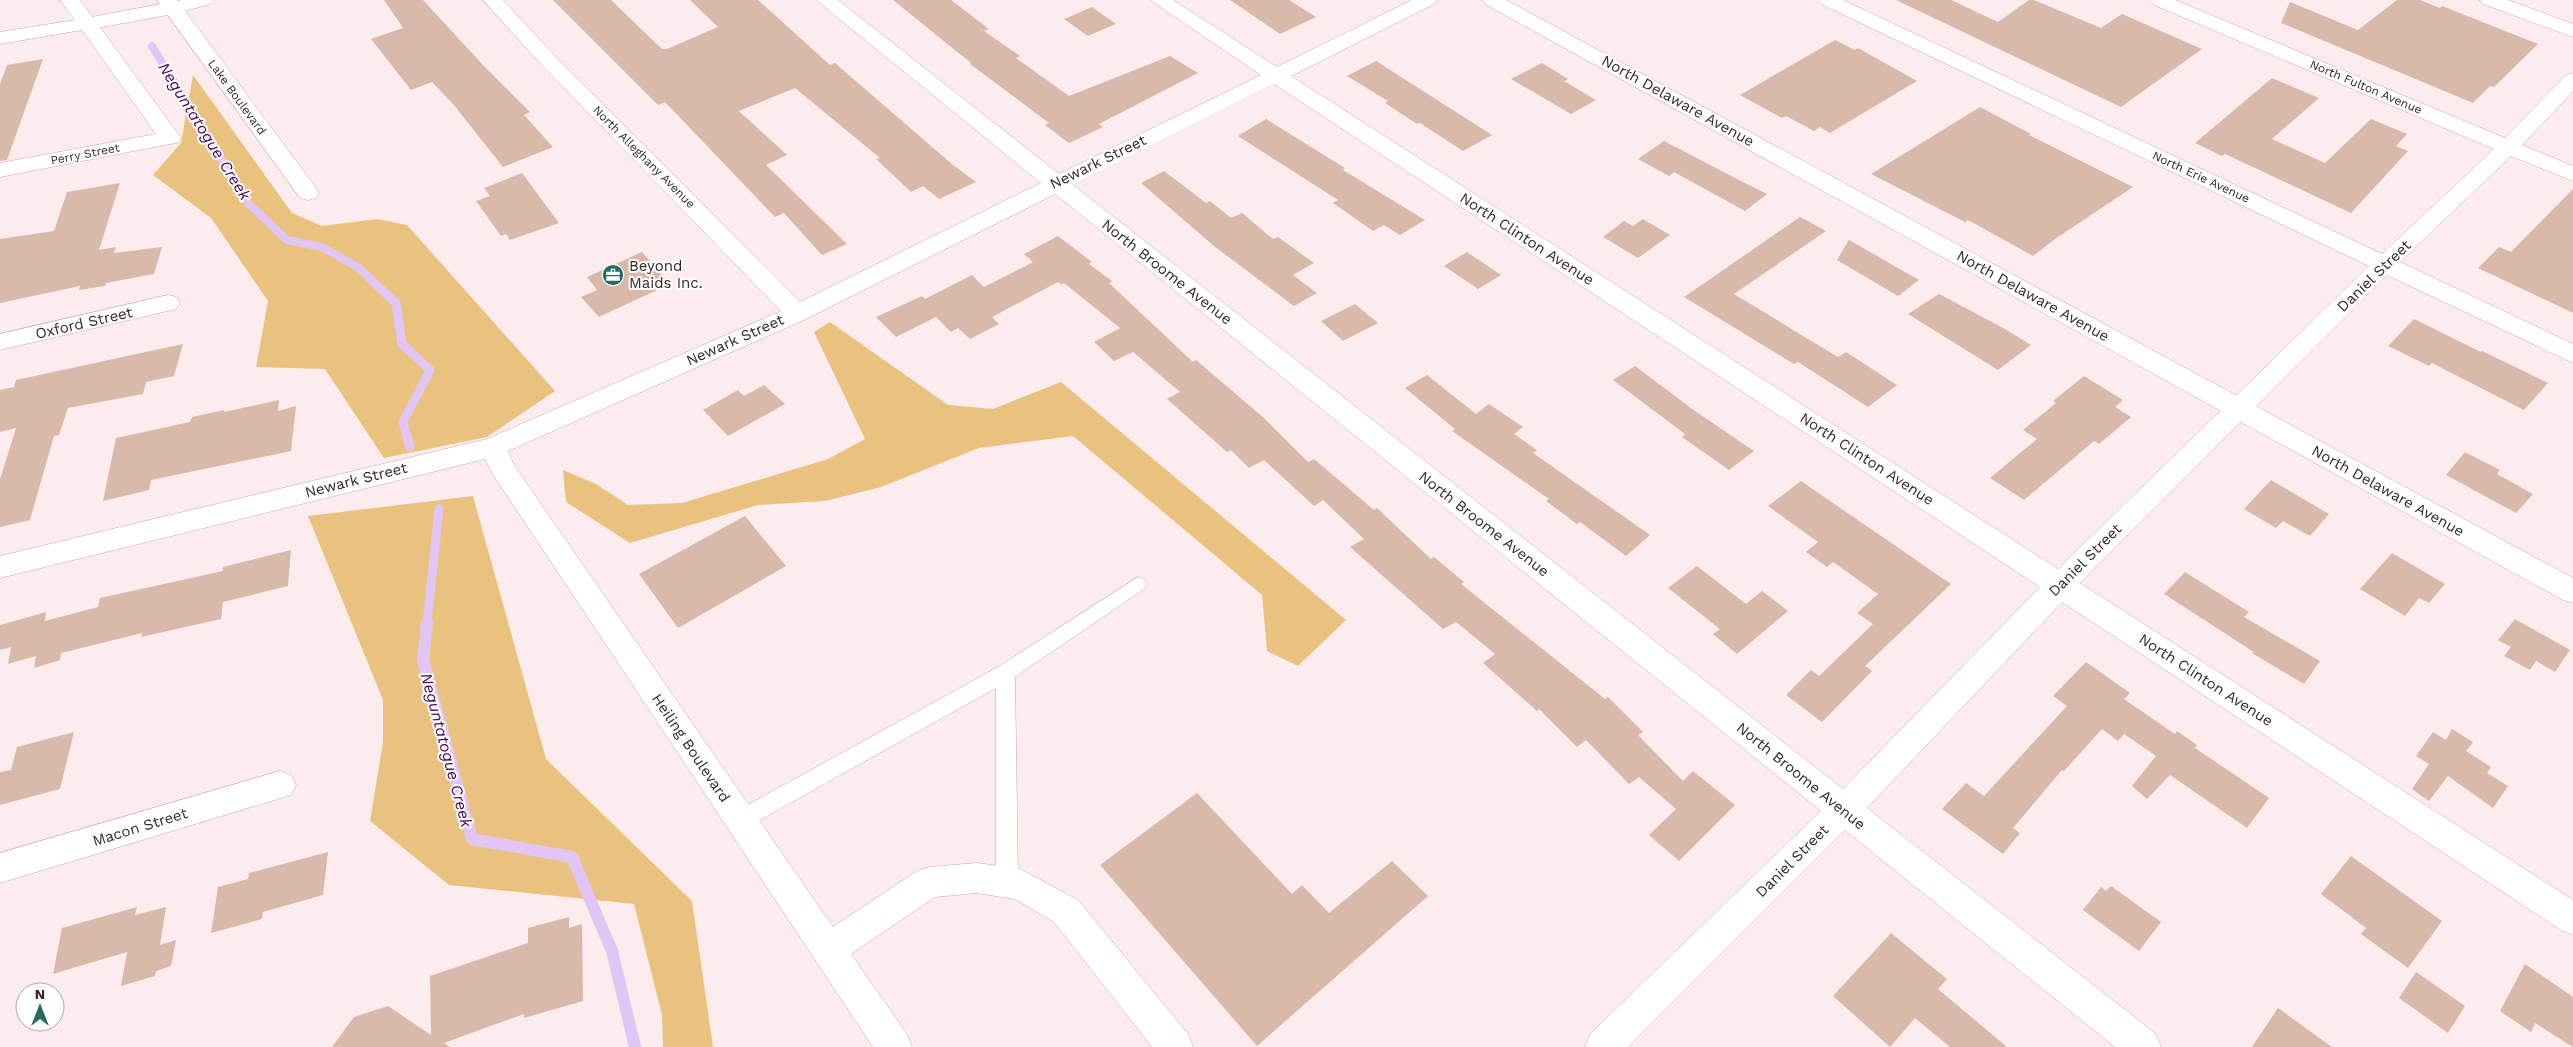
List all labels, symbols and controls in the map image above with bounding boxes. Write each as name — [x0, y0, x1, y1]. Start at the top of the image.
street label: North Delaware Avenue — [1599, 52, 1757, 150]
street label: Lake Boulevard — [205, 57, 269, 137]
street label: North Fulton Avenue — [2308, 57, 2424, 117]
water label: Neguntatogue Creek — [154, 59, 255, 205]
street label: North Alleghany Avenue — [590, 103, 698, 211]
street label: Newark Street — [1047, 131, 1150, 193]
street label: Perry Street — [49, 140, 121, 168]
street label: North Erie Avenue — [2150, 148, 2252, 206]
street label: North Clinton Avenue — [1456, 189, 1598, 289]
street label: North Broome Avenue — [1098, 216, 1236, 328]
street label: Daniel Street — [2333, 236, 2415, 316]
street label: North Delaware Avenue — [1954, 247, 2112, 345]
place label: Beyond Maids Inc. — [629, 257, 703, 292]
office icon: Beyond Maids Inc. — [601, 263, 625, 287]
street label: Oxford Street — [34, 303, 135, 343]
street label: Newark Street — [683, 310, 787, 370]
street label: North Clinton Avenue — [1796, 409, 1938, 509]
street label: North Delaware Avenue — [2309, 442, 2467, 540]
street label: Newark Street — [303, 458, 410, 501]
street label: North Broome Avenue — [1415, 468, 1553, 580]
street label: Daniel Street — [2045, 519, 2126, 600]
street label: North Clinton Avenue — [2135, 630, 2277, 730]
water label: Neguntatogue Creek — [417, 671, 477, 831]
street label: Heiling Boulevard — [648, 690, 734, 806]
street label: North Broome Avenue — [1733, 719, 1869, 833]
street label: Macon Street — [90, 804, 190, 850]
street label: Daniel Street — [1752, 820, 1833, 901]
north arrow — [15, 982, 65, 1032]
text: N — [35, 986, 45, 1002]

